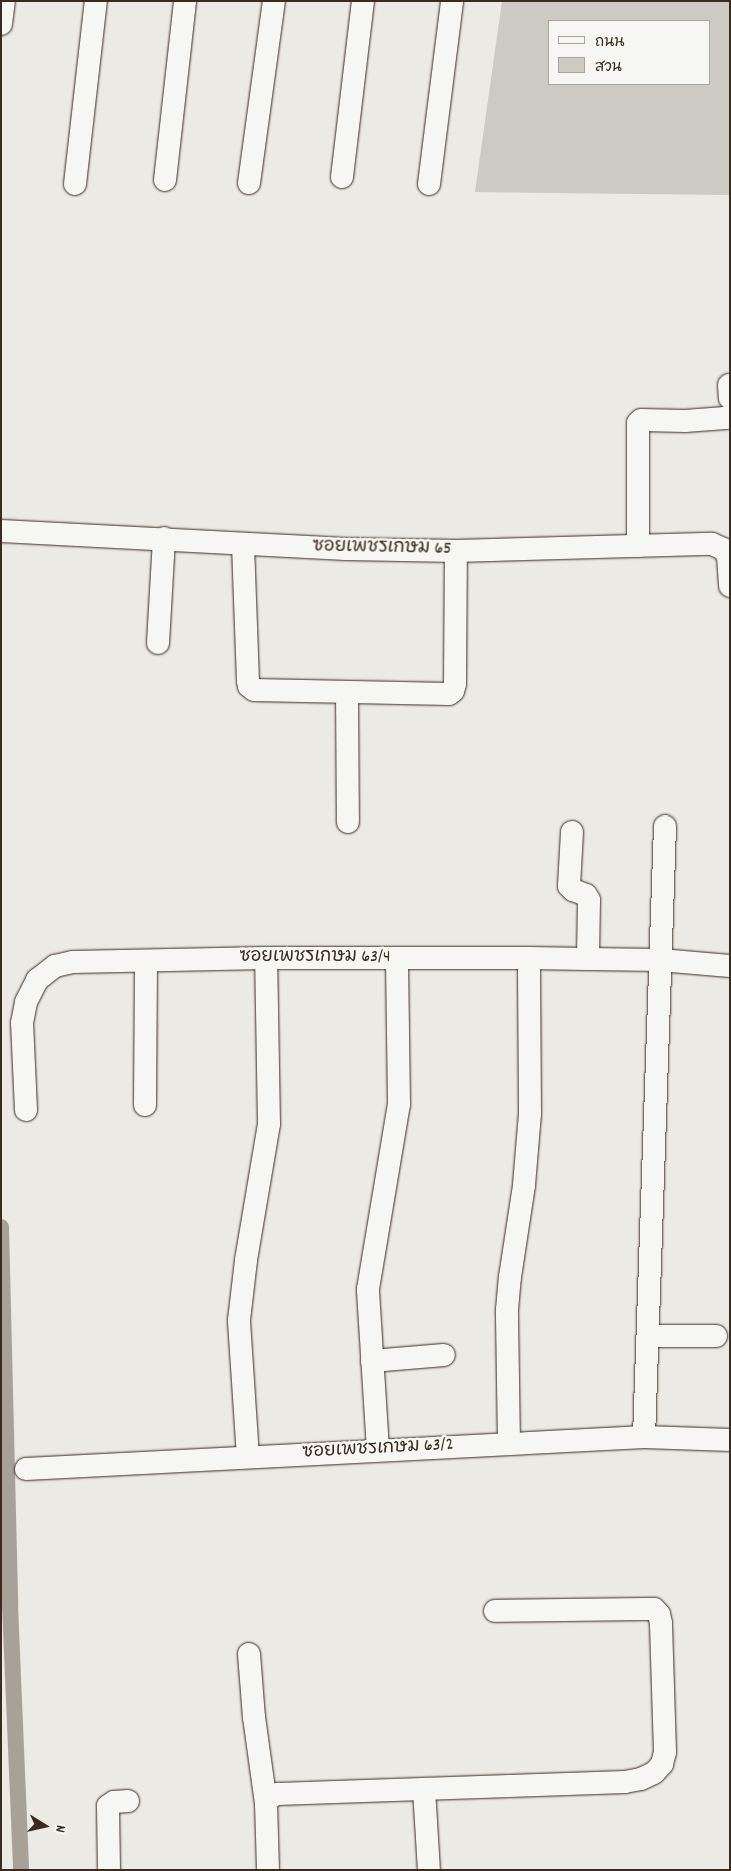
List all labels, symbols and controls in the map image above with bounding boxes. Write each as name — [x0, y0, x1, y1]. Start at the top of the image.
legend — [548, 20, 711, 85]
text: ถนน — [595, 32, 624, 54]
text: สวน — [595, 57, 622, 79]
street label: ซอยเพชรเกษม 65 — [312, 537, 452, 561]
street label: ซอยเพชรเกษม 63/4 — [239, 947, 391, 969]
street label: ซอยเพชรเกษม 63/2 — [302, 1435, 454, 1465]
north arrow — [20, 1801, 70, 1851]
text: N — [49, 1823, 70, 1834]

